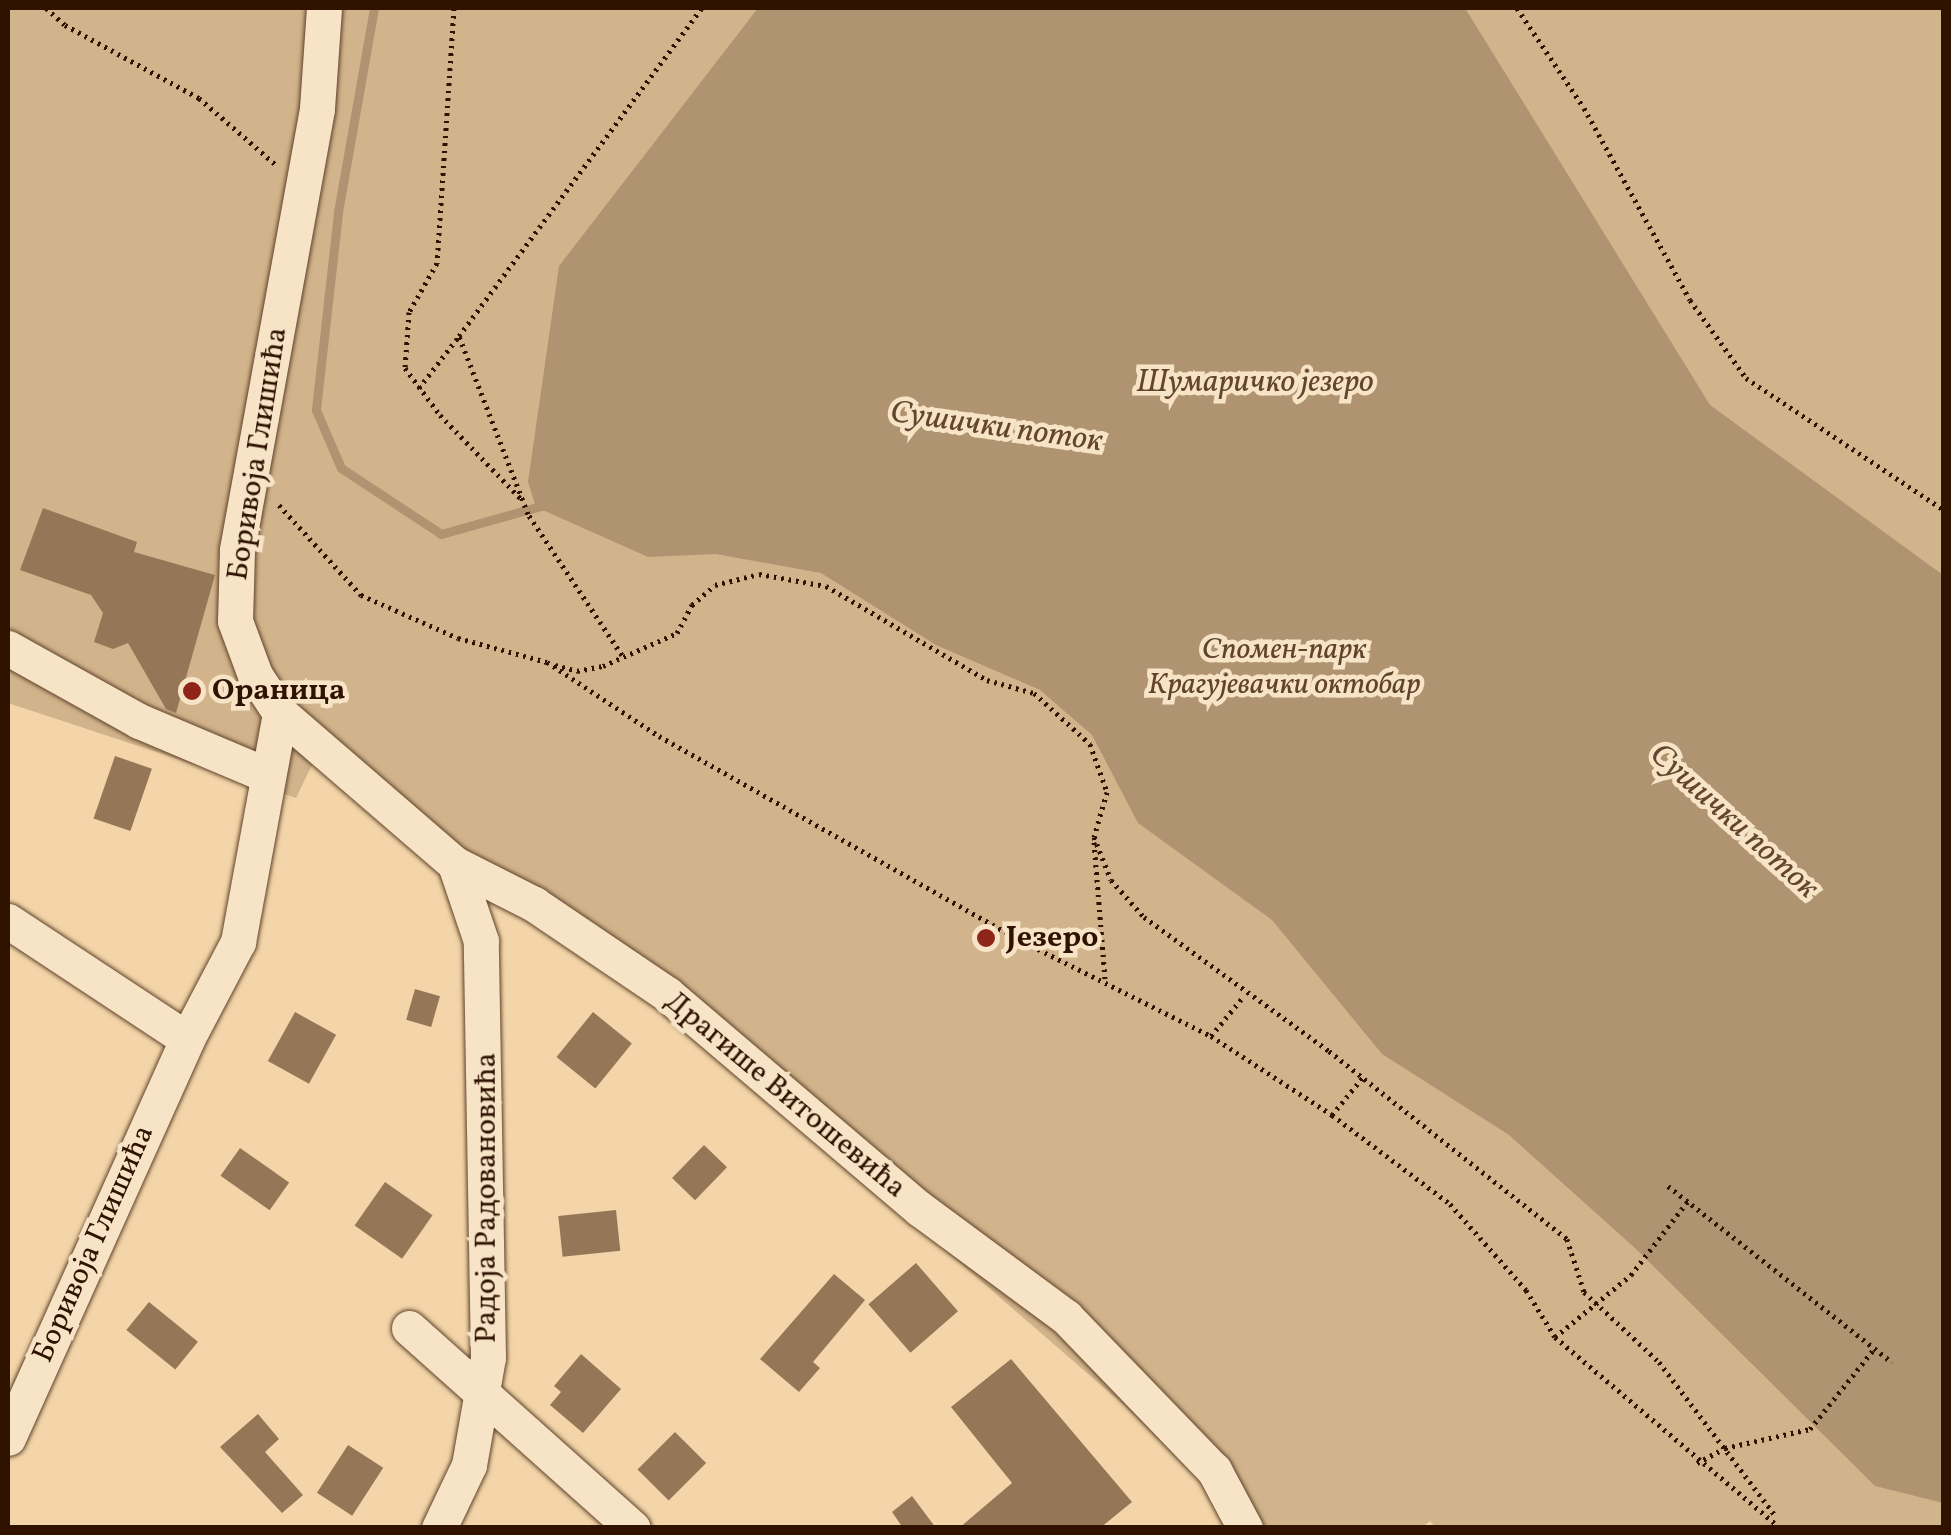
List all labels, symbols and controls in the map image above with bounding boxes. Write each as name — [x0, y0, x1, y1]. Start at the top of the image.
street label: Боривоја Глишића — [220, 325, 296, 583]
water label: Шумаричко језеро — [1136, 364, 1374, 402]
water label: Сушички поток — [888, 394, 1104, 462]
park label: Спомен-парк Крагујевачки октобар — [1148, 632, 1420, 702]
place label: Ораница — [212, 673, 345, 709]
marker: Ораница — [181, 680, 203, 702]
water label: Сушички поток — [1641, 736, 1825, 908]
place label: Језеро — [1006, 920, 1098, 956]
marker: Језеро — [975, 927, 997, 949]
street label: Драгише Витошевића — [657, 984, 913, 1206]
street label: Радоја Радовановића — [469, 1053, 505, 1343]
street label: Боривоја Глишића — [26, 1120, 162, 1368]

